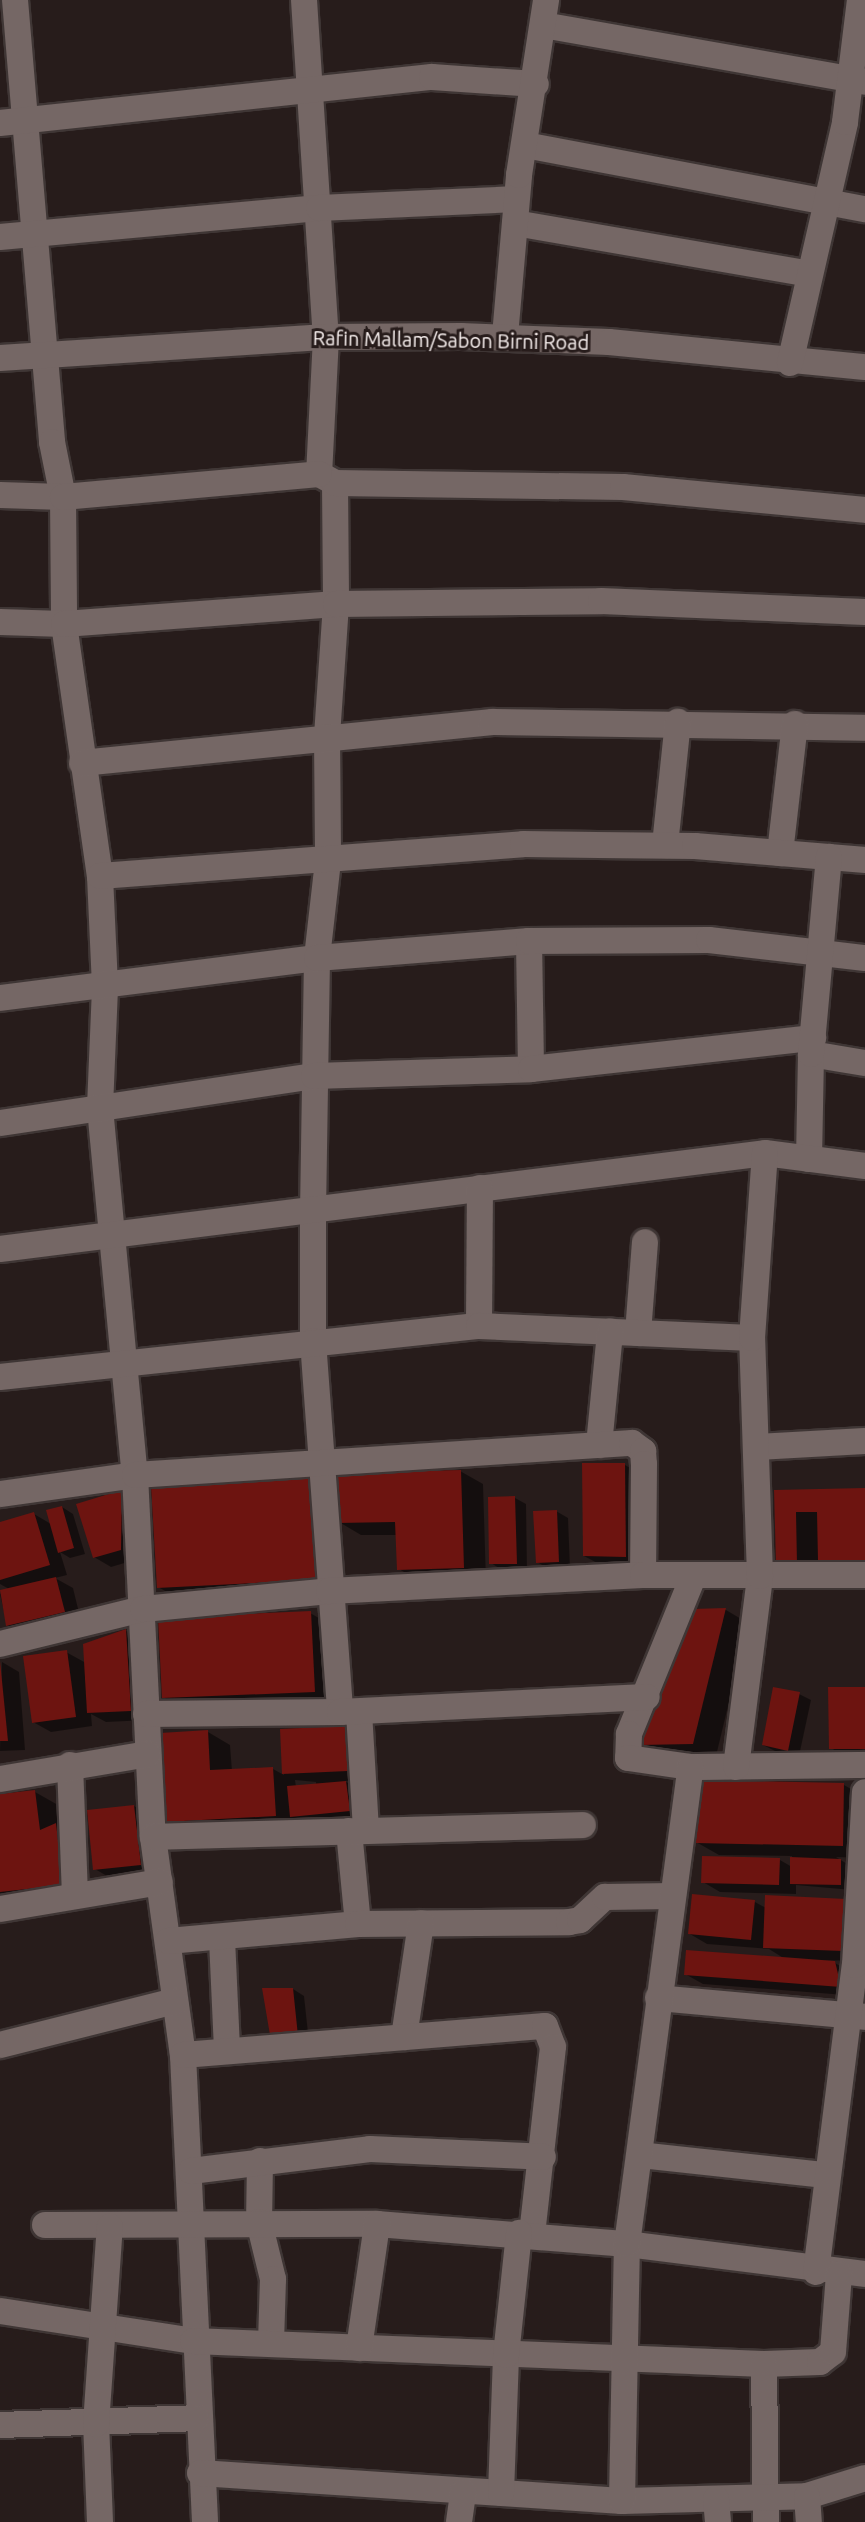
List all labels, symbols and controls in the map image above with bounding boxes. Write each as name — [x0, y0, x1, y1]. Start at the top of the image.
street label: Rafin Mallam/Sabon Birni Road — [313, 326, 589, 354]

